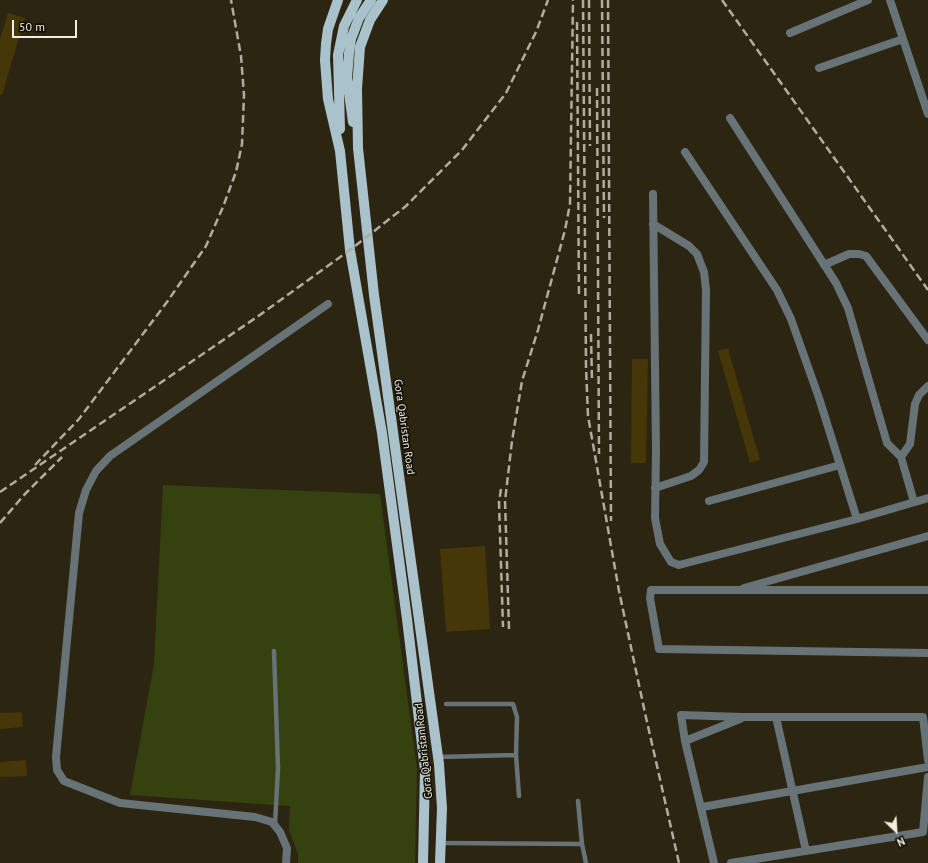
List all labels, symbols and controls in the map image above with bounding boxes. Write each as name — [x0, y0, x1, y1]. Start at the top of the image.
scale bar — [14, 12, 79, 38]
text: 50 m — [19, 19, 45, 34]
street label: Gora Qabristan Road — [391, 378, 417, 476]
street label: Gora Qabristan Road — [412, 702, 436, 800]
north arrow — [876, 811, 916, 851]
text: N — [895, 834, 907, 850]

